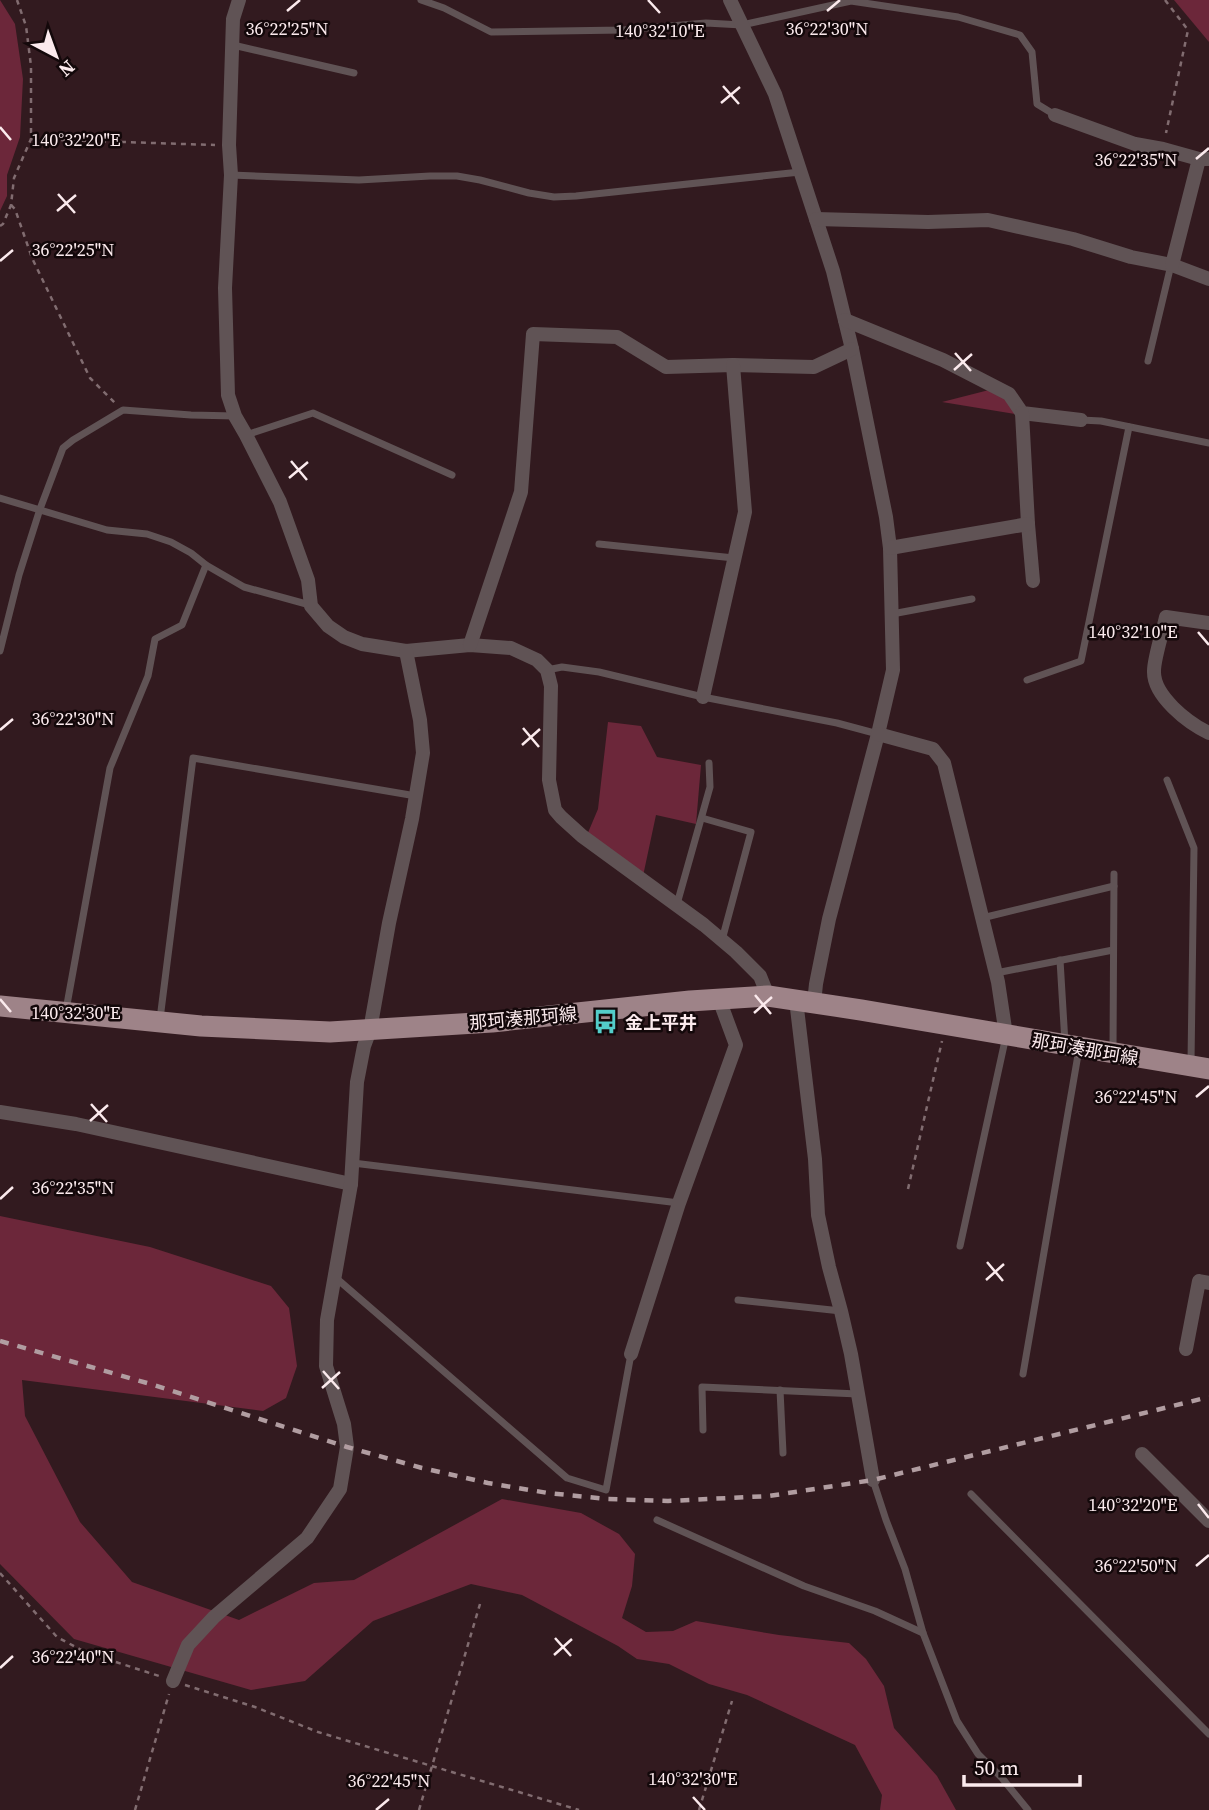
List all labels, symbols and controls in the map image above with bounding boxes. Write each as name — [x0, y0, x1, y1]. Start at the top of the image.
text: 36°22'25"N — [246, 16, 328, 41]
text: 36°22'30"N — [786, 16, 868, 41]
text: 140°32'10"E — [615, 18, 705, 43]
north arrow — [21, 21, 91, 91]
text: N — [53, 54, 81, 83]
text: 140°32'20"E — [31, 127, 121, 152]
text: 36°22'35"N — [1095, 147, 1177, 172]
text: 36°22'25"N — [32, 237, 114, 262]
text: 140°32'10"E — [1088, 619, 1178, 644]
text: 36°22'30"N — [32, 706, 114, 731]
text: 140°32'30"E — [31, 1000, 121, 1025]
street label: 那珂湊那珂線 — [468, 1001, 578, 1035]
bus stop icon: 金上平井 — [591, 1008, 619, 1036]
place label: 金上平井 — [625, 1010, 697, 1035]
street label: 那珂湊那珂線 — [1030, 1027, 1140, 1071]
text: 36°22'45"N — [1095, 1084, 1177, 1109]
text: 36°22'35"N — [32, 1175, 114, 1200]
text: 140°32'20"E — [1088, 1492, 1178, 1517]
text: 36°22'50"N — [1095, 1553, 1177, 1578]
text: 36°22'40"N — [32, 1644, 114, 1669]
scale bar — [964, 1744, 1080, 1788]
text: 50 m — [974, 1753, 1019, 1782]
text: 140°32'30"E — [648, 1766, 738, 1791]
text: 36°22'45"N — [348, 1768, 430, 1793]

